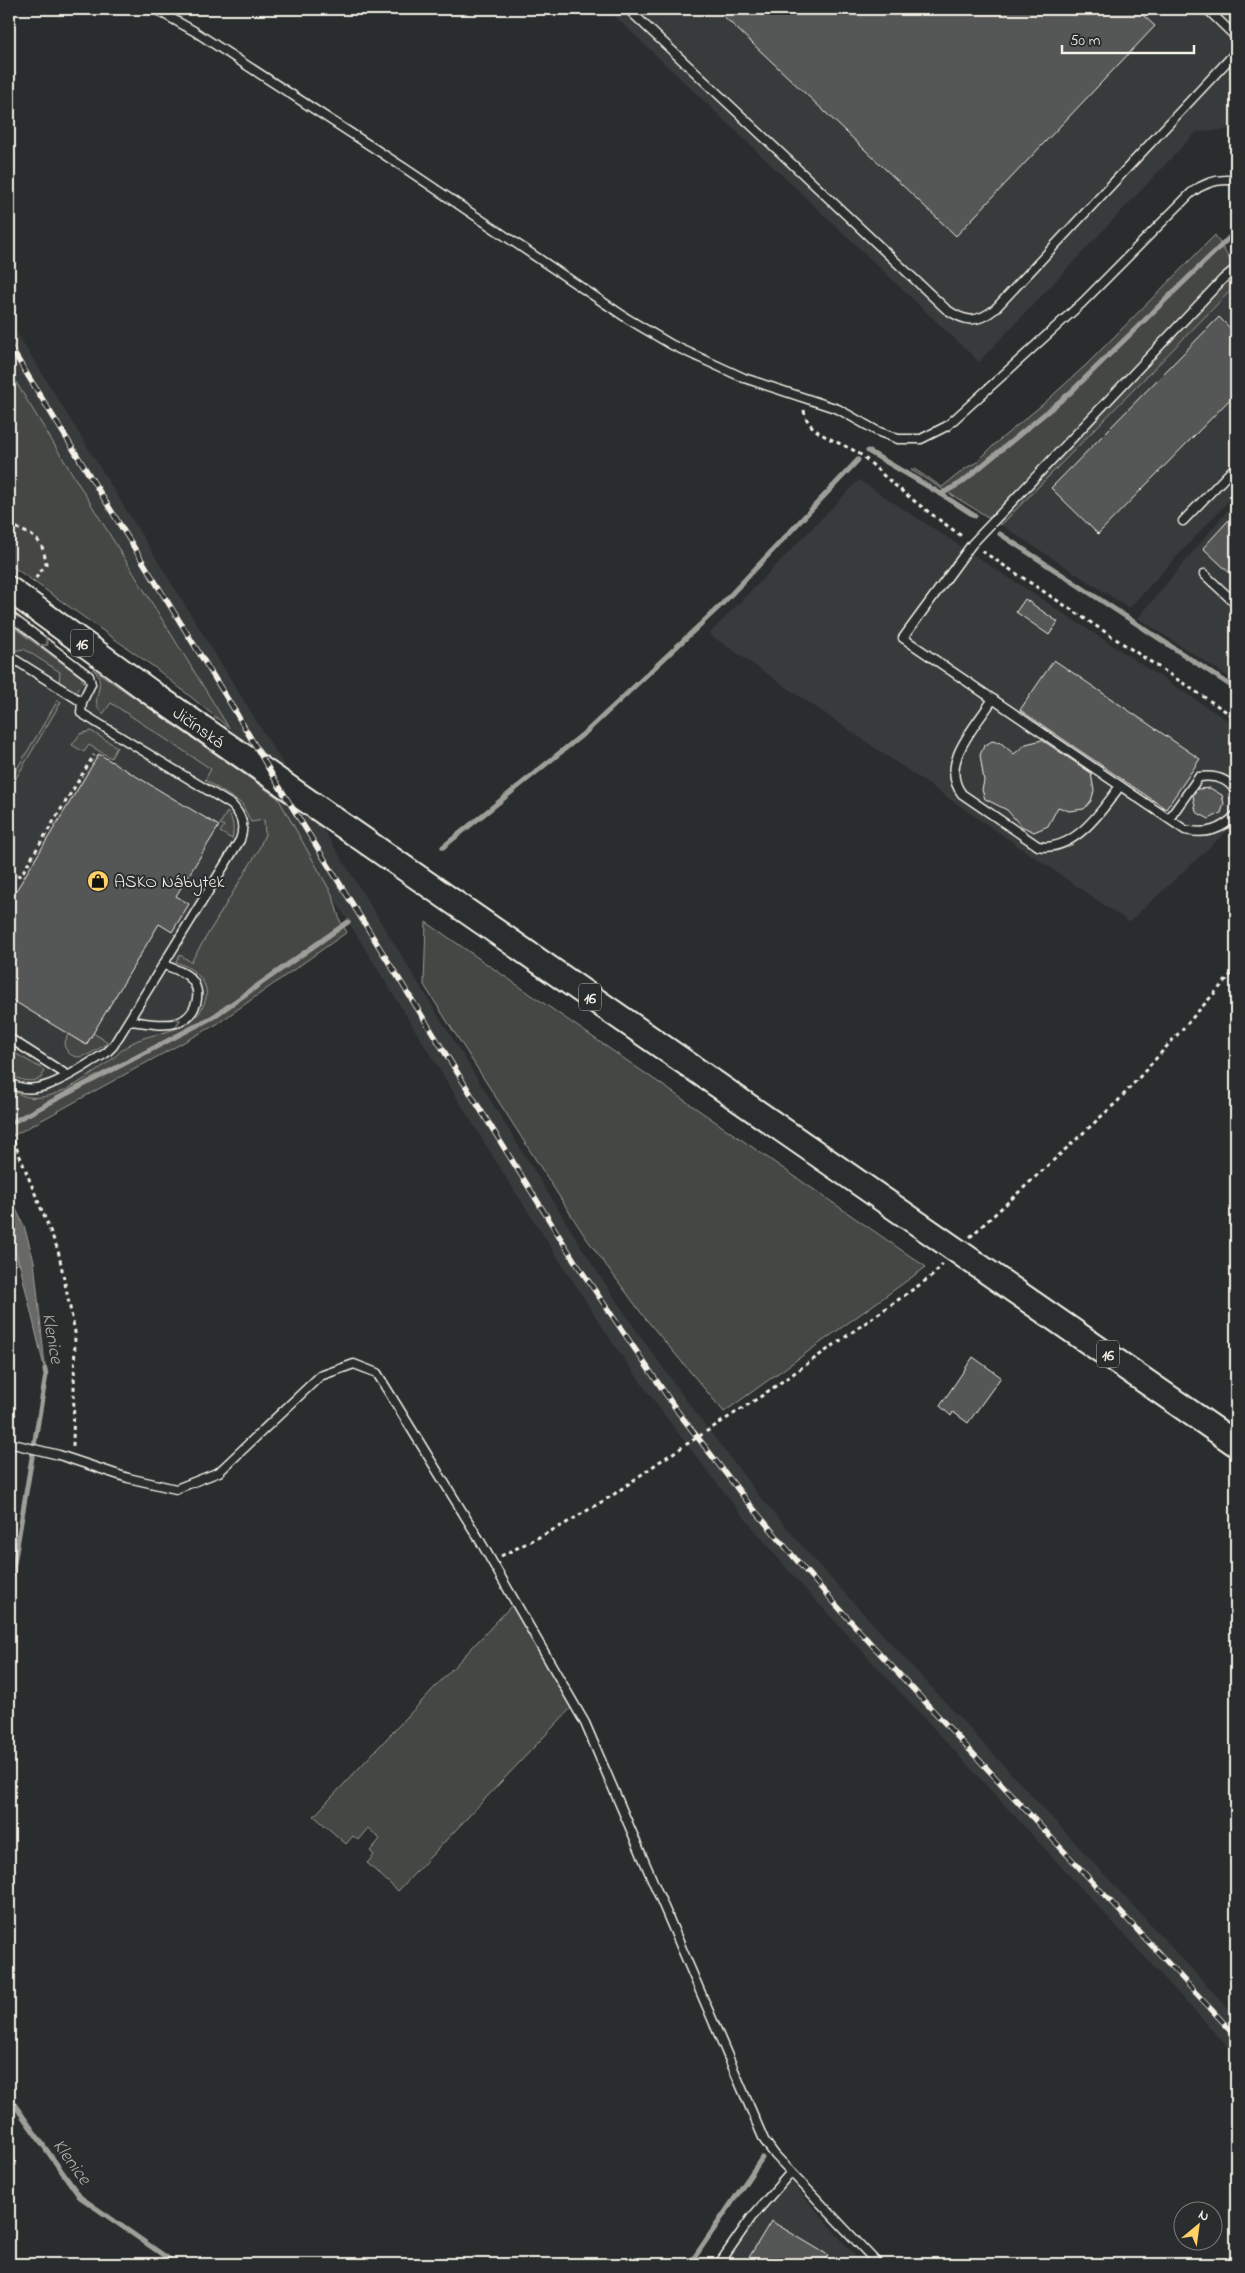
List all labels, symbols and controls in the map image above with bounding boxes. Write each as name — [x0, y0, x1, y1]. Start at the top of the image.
scale bar — [1062, 22, 1195, 54]
text: 50 m — [1070, 30, 1101, 52]
road number: 16 — [71, 630, 93, 656]
one-way arrow — [39, 637, 48, 645]
street label: Jičínská — [167, 701, 229, 756]
shop icon: ASKO Nábytek — [86, 869, 110, 893]
place label: ASKO Nábytek — [114, 870, 225, 896]
road number: 16 — [579, 984, 601, 1010]
one-way arrow — [172, 1017, 181, 1027]
water label: Klenice — [34, 1311, 69, 1367]
road number: 16 — [1097, 1340, 1119, 1368]
water label: Klenice — [45, 2134, 98, 2192]
north arrow — [1172, 2200, 1222, 2250]
text: N — [1194, 2204, 1213, 2227]

